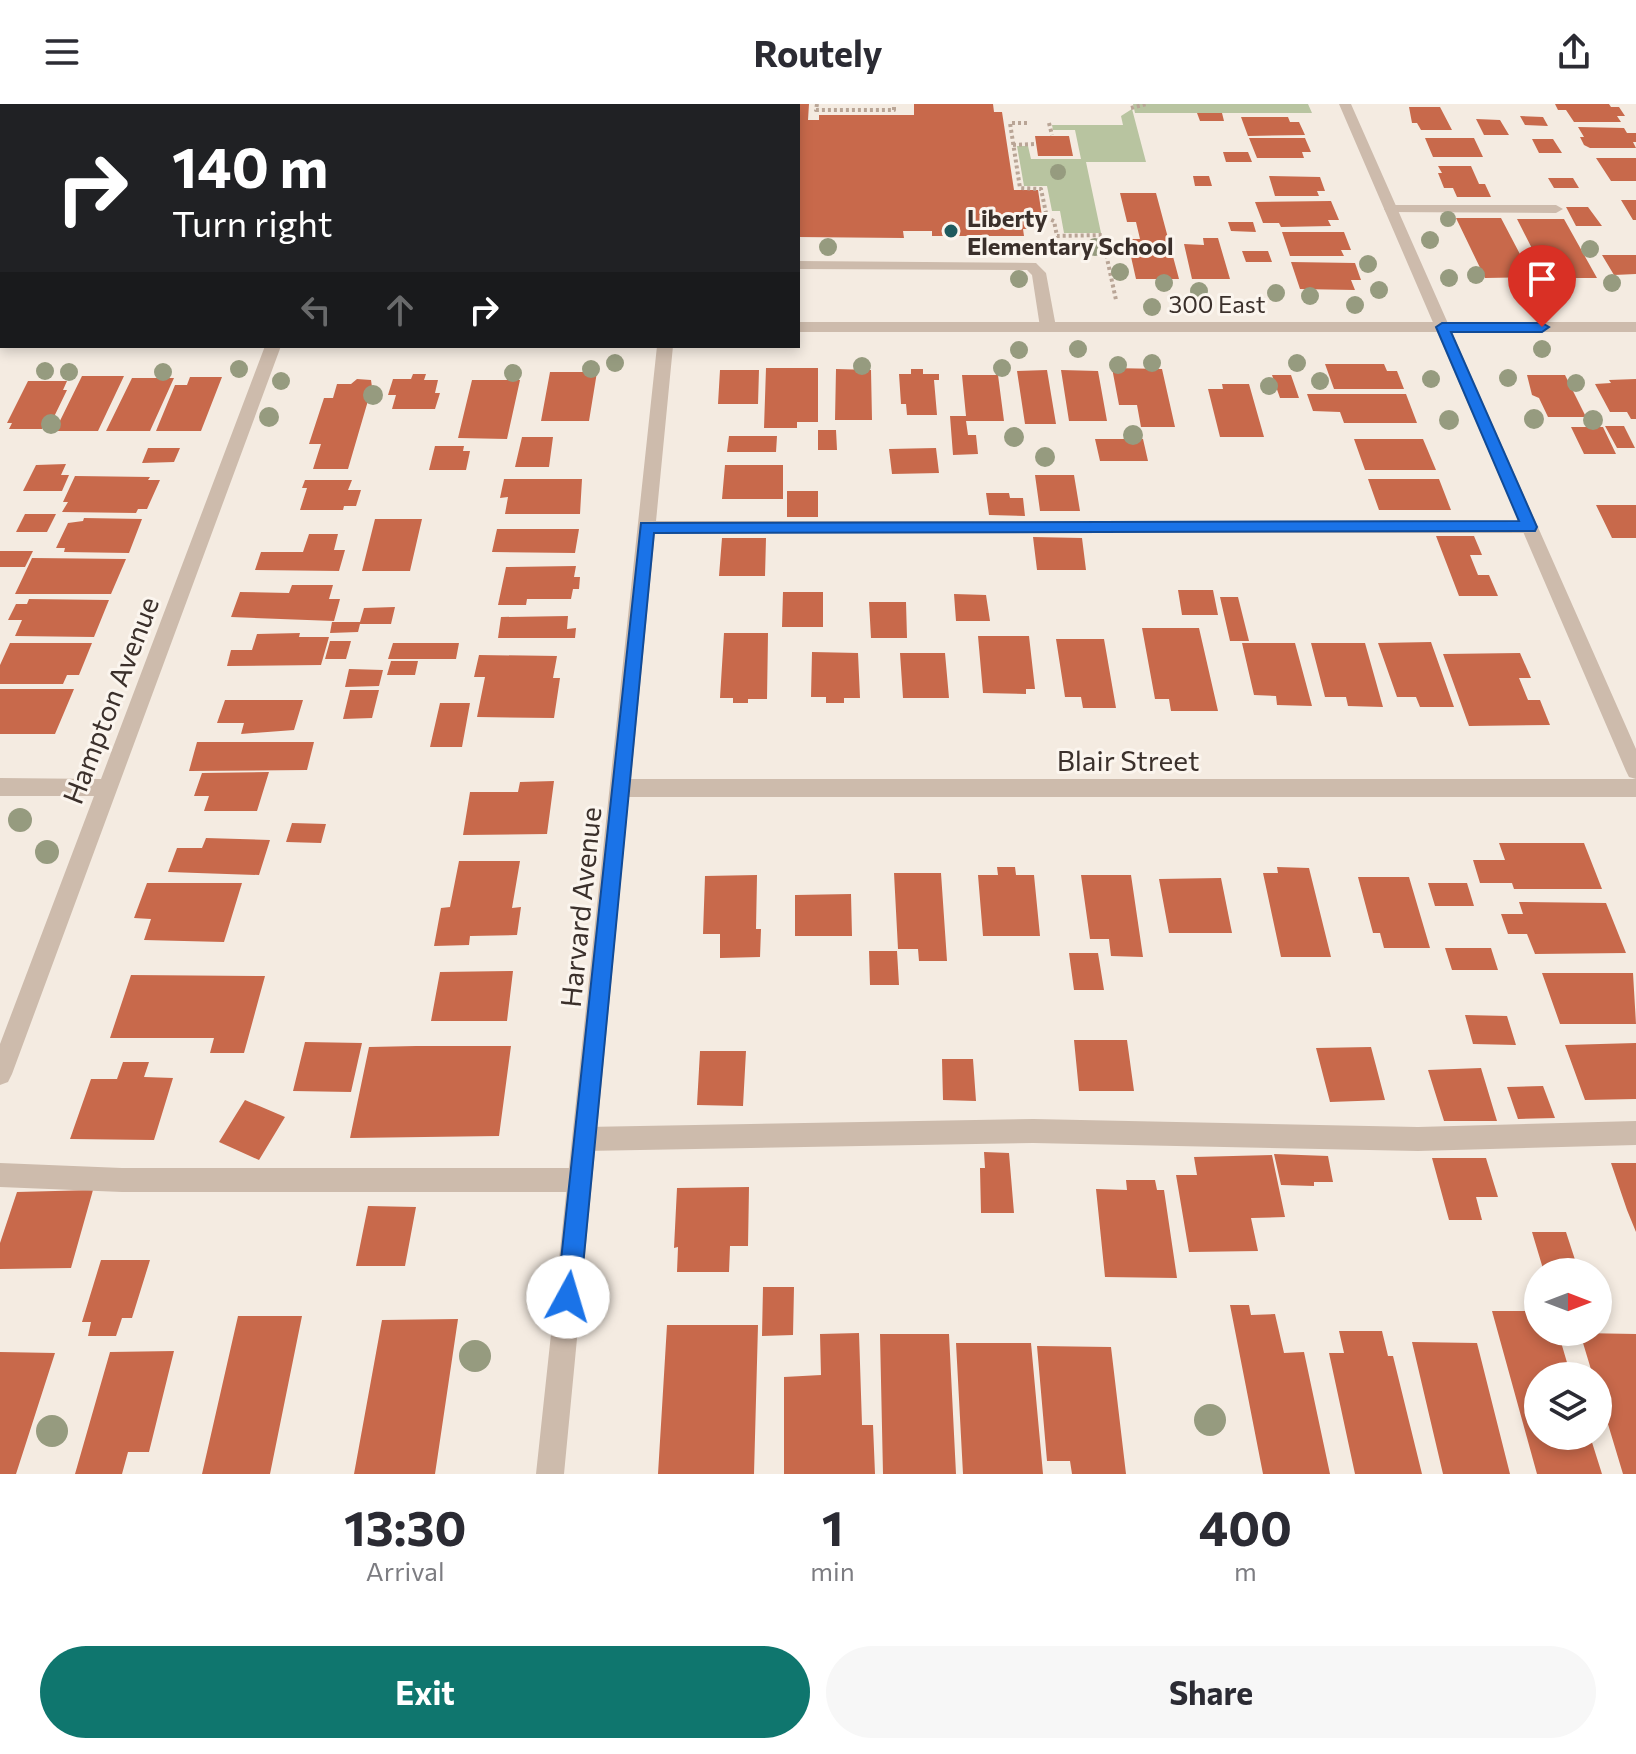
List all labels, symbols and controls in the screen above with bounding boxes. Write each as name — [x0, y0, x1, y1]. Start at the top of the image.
icon: menu — [40, 30, 84, 74]
text: Routely — [753, 30, 883, 74]
icon: share — [1552, 30, 1596, 74]
text: 140 m — [172, 131, 328, 200]
icon: right — [40, 136, 144, 240]
text: Turn right — [172, 200, 333, 244]
place label: Liberty Elementary School — [967, 203, 1174, 260]
marker: Liberty Elementary School — [942, 222, 960, 240]
pin — [1508, 245, 1576, 327]
icon: arrive — [1520, 257, 1564, 301]
icon: left — [294, 288, 338, 332]
icon: ahead — [378, 288, 422, 332]
icon: right — [462, 288, 506, 332]
street label: 300 East — [1168, 289, 1266, 318]
street label: Hampton Avenue — [55, 592, 165, 808]
street label: Blair Street — [1057, 743, 1199, 777]
street label: Harvard Avenue — [553, 805, 607, 1009]
position arrow — [526, 1255, 610, 1339]
north arrow — [1524, 1258, 1612, 1346]
map controls — [1524, 1258, 1612, 1450]
button: layers — [1524, 1362, 1612, 1450]
text: 13:30 — [344, 1497, 466, 1556]
text: 1 — [822, 1497, 843, 1556]
text: 400 — [1199, 1497, 1292, 1556]
text: Arrival — [366, 1555, 445, 1586]
text: min — [810, 1555, 855, 1586]
text: m — [1234, 1555, 1257, 1586]
button: Exit — [40, 1646, 810, 1738]
button: Share — [826, 1646, 1596, 1738]

